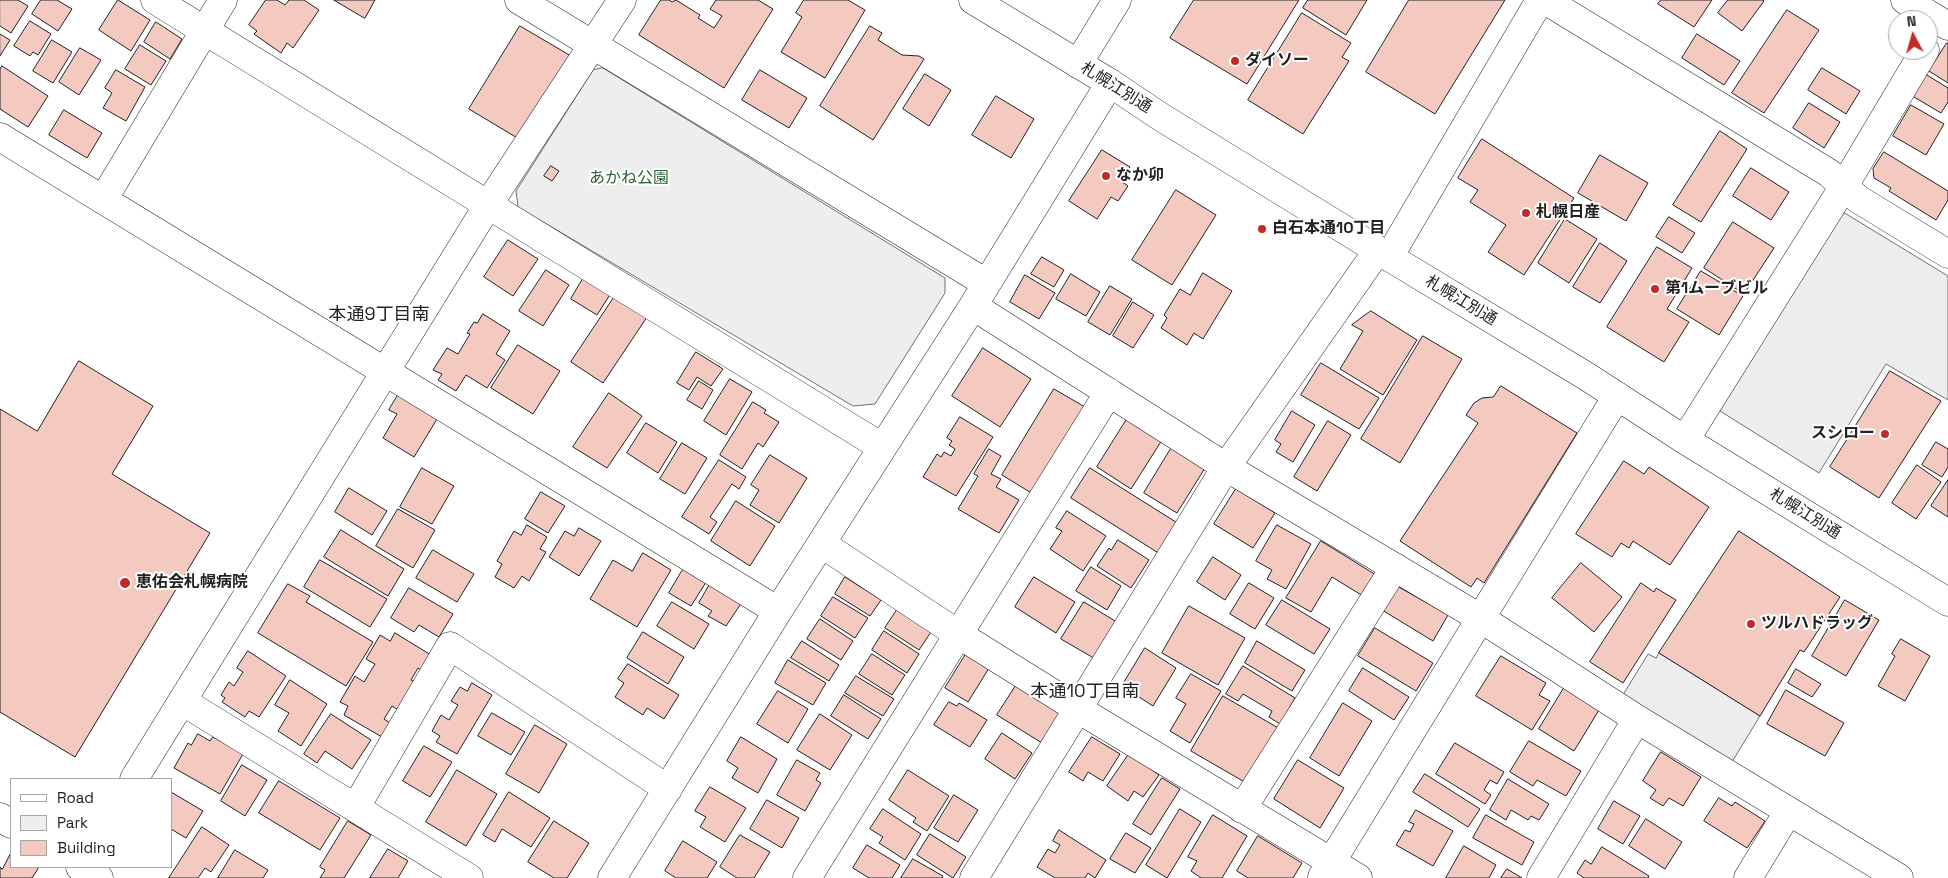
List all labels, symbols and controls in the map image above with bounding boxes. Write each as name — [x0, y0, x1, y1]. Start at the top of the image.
north arrow — [1888, 10, 1938, 60]
text: N — [1906, 12, 1917, 31]
place label: ダイソー — [1245, 51, 1309, 71]
marker: ダイソー — [1229, 55, 1241, 67]
street label: 札幌江別通 — [1077, 59, 1155, 117]
place label: なか卯 — [1116, 166, 1164, 186]
park label: あかね公園 — [589, 169, 669, 189]
marker: なか卯 — [1100, 170, 1112, 182]
place label: 札幌日産 — [1536, 203, 1600, 223]
marker: 札幌日産 — [1520, 207, 1532, 219]
place label: 白石本通10丁目 — [1272, 219, 1386, 239]
marker: 白石本通10丁目 — [1256, 223, 1268, 235]
street label: 札幌江別通 — [1422, 272, 1500, 330]
place label: 第1ムーブビル — [1665, 279, 1768, 299]
marker: 第1ムーブビル — [1649, 283, 1661, 295]
district label: 本通9丁目南 — [328, 304, 430, 326]
place label: スシロー — [1811, 424, 1875, 444]
marker: スシロー — [1879, 428, 1891, 440]
street label: 札幌江別通 — [1766, 485, 1844, 543]
place label: 恵佑会札幌病院 — [136, 573, 248, 593]
marker: 恵佑会札幌病院 — [118, 576, 132, 590]
place label: ツルハドラッグ — [1761, 614, 1873, 634]
marker: ツルハドラッグ — [1745, 618, 1757, 630]
district label: 本通10丁目南 — [1030, 681, 1140, 703]
legend — [10, 778, 172, 868]
text: Road — [57, 788, 94, 807]
text: Park — [57, 813, 88, 832]
text: Building — [57, 838, 116, 857]

